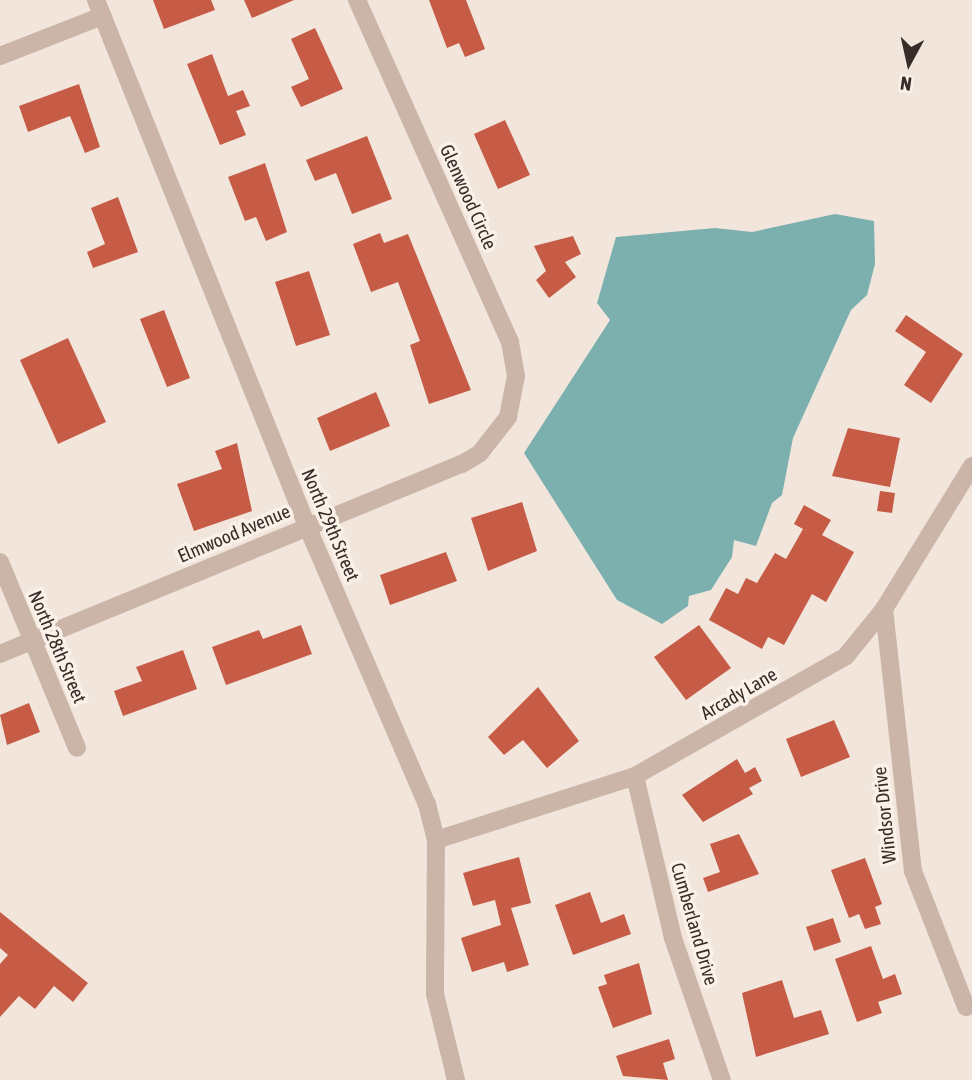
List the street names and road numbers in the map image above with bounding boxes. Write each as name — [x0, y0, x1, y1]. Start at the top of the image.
street label: Glenwood Circle — [435, 141, 501, 253]
street label: North 29th Street — [296, 465, 364, 585]
street label: Elmwood Avenue — [174, 500, 294, 568]
street label: North 28th Street — [23, 587, 91, 707]
street label: Arcady Lane — [697, 663, 781, 725]
street label: Windsor Drive — [869, 766, 901, 864]
street label: Cumberland Drive — [666, 860, 722, 988]

